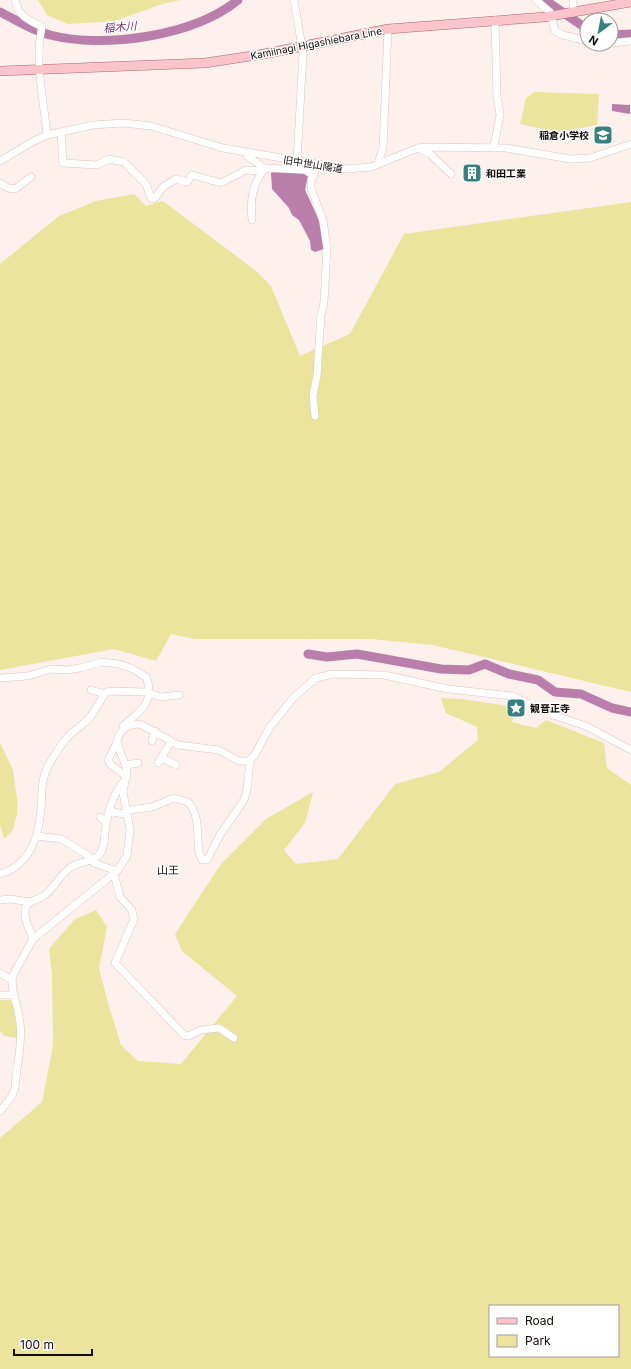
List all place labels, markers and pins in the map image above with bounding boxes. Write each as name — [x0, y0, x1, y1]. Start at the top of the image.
school or university icon: 稲倉小学校 — [592, 124, 614, 146]
place label: 稲倉小学校 — [539, 129, 589, 141]
building icon: 和田工業 — [461, 162, 483, 184]
place label: 和田工業 — [486, 167, 526, 179]
place icon: 観音正寺 — [505, 697, 527, 719]
place label: 観音正寺 — [530, 702, 570, 714]

